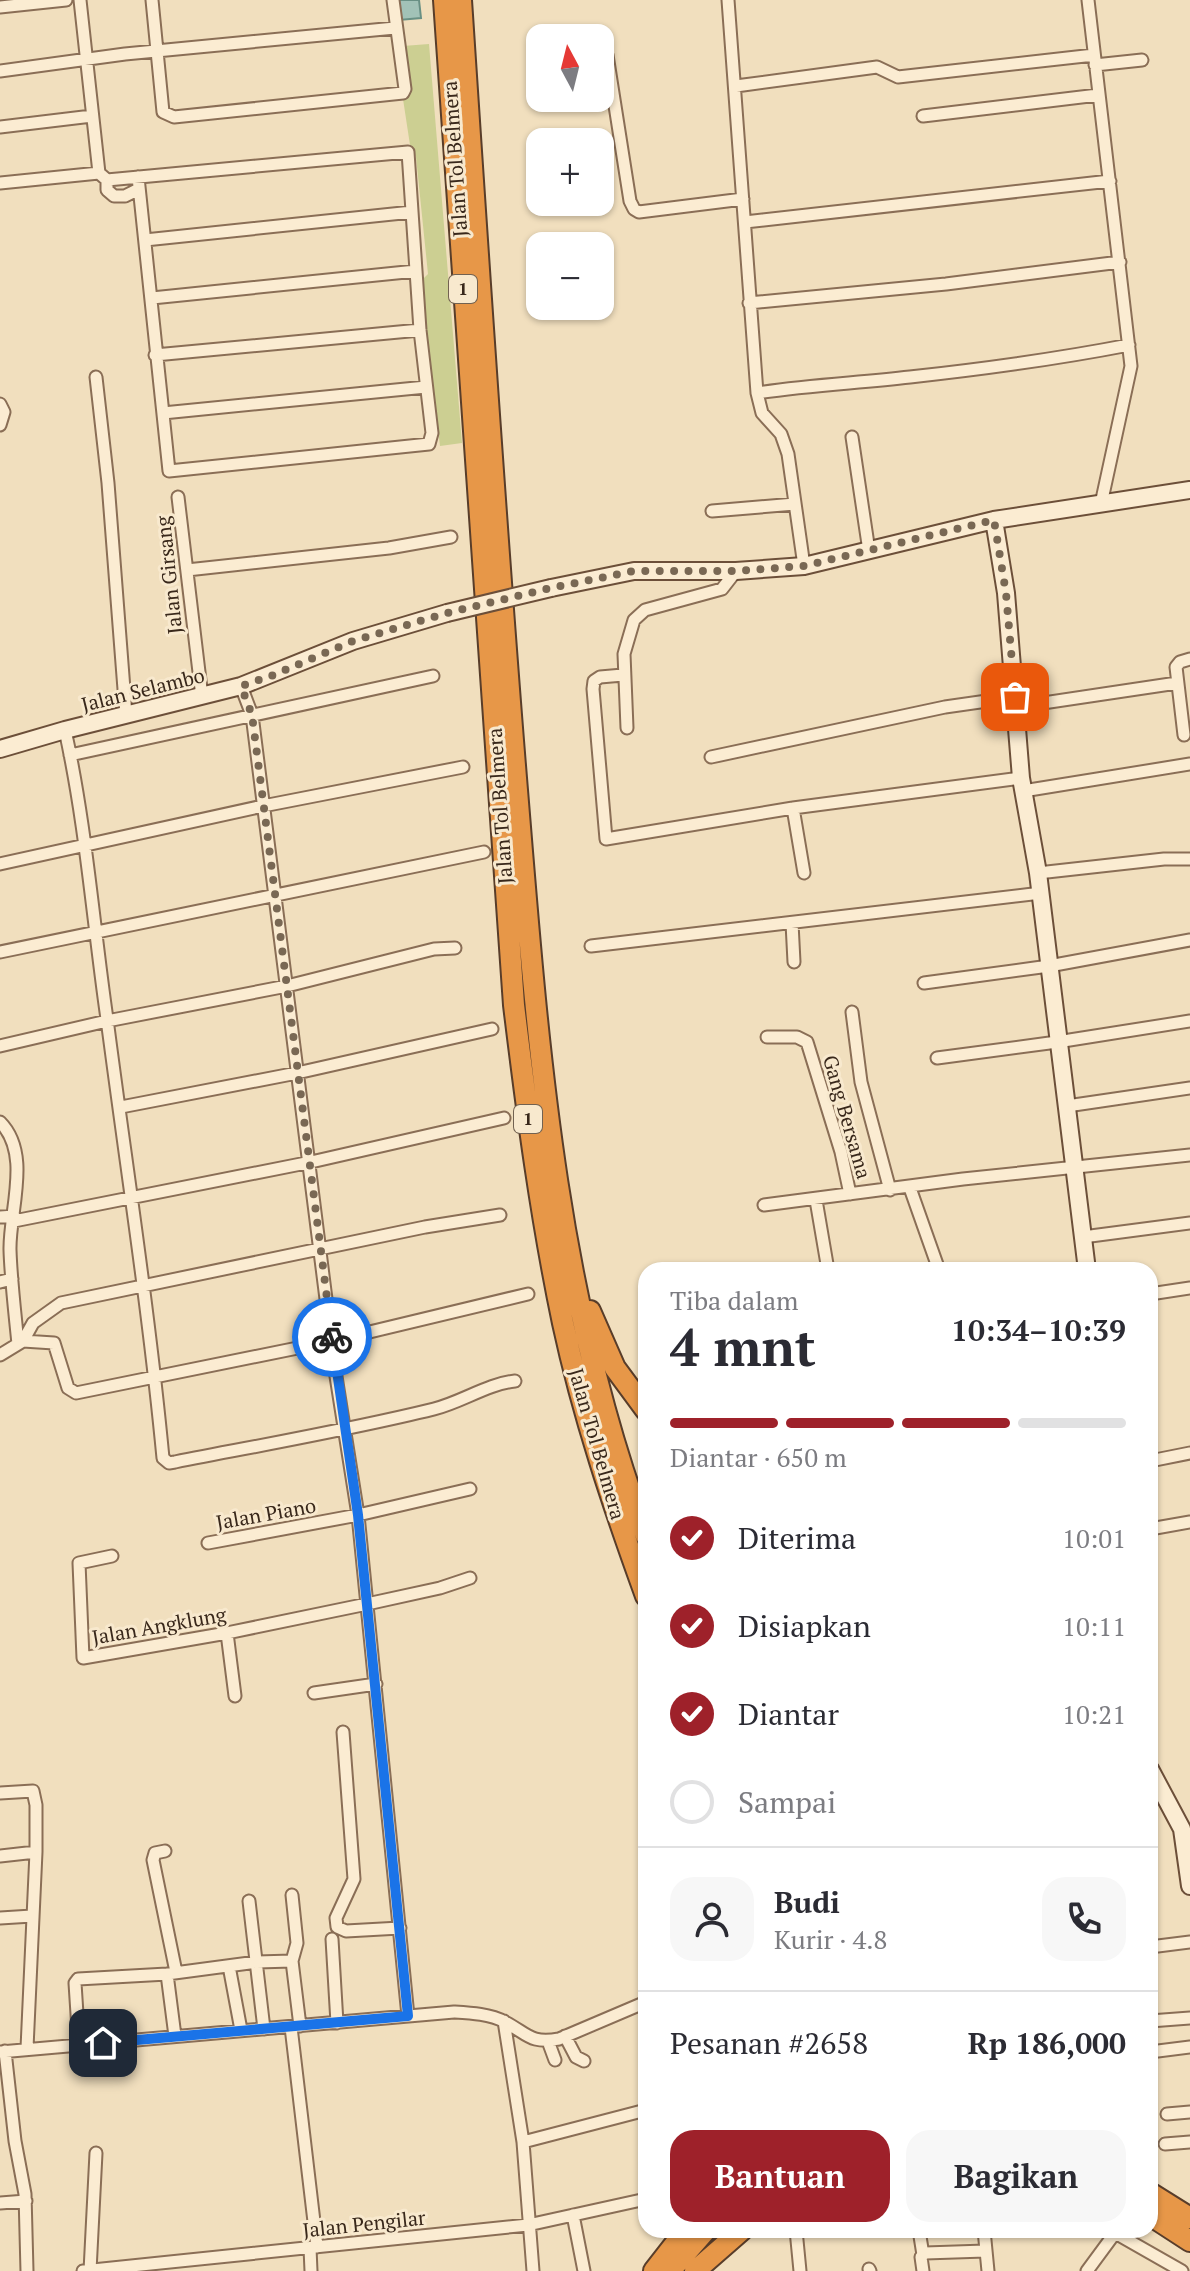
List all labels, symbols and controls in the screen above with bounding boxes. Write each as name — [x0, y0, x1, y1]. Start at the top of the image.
north arrow — [526, 24, 614, 112]
map controls — [526, 24, 614, 320]
street label: Jalan Tol Belmera — [436, 80, 473, 238]
button: + — [526, 128, 614, 216]
button: − — [526, 232, 614, 320]
road number: 1 — [449, 275, 477, 303]
street label: Jalan Girsang — [149, 514, 188, 635]
street label: Jalan Selambo — [79, 661, 207, 718]
pin — [981, 663, 1049, 731]
icon: bag — [993, 675, 1037, 719]
street label: Jalan Tol Belmera — [481, 727, 518, 885]
street label: Gang Bersama — [817, 1052, 878, 1182]
road number: 1 — [514, 1105, 542, 1133]
text: Tiba dalam — [670, 1283, 799, 1317]
courier — [292, 1297, 372, 1377]
text: 10:34–10:39 — [951, 1310, 1126, 1350]
text: 4 mnt — [670, 1312, 816, 1381]
icon: bike — [310, 1315, 354, 1359]
street label: Jalan Tol Belmera — [563, 1365, 632, 1523]
text: Diantar · 650 m — [670, 1440, 847, 1474]
street label: Jalan Piano — [214, 1491, 318, 1536]
icon: check — [670, 1516, 714, 1560]
text: Diterima — [738, 1518, 856, 1558]
text: 10:01 — [1062, 1521, 1126, 1555]
street label: Jalan Angklung — [90, 1600, 229, 1651]
icon: check — [670, 1604, 714, 1648]
text: Disiapkan — [738, 1606, 871, 1646]
text: 10:11 — [1062, 1609, 1126, 1643]
icon: check — [670, 1692, 714, 1736]
text: Diantar — [738, 1694, 839, 1734]
text: 10:21 — [1062, 1697, 1126, 1731]
text: Sampai — [738, 1782, 836, 1822]
button: person — [670, 1877, 754, 1961]
button: phone — [1042, 1877, 1126, 1961]
text: Budi — [774, 1882, 840, 1922]
text: Kurir · 4.8 — [774, 1922, 887, 1956]
pin — [69, 2009, 137, 2077]
icon: home — [81, 2021, 125, 2065]
text: Pesanan #2658 — [670, 2023, 868, 2063]
text: Rp 186,000 — [968, 2023, 1126, 2063]
button: Bantuan — [670, 2130, 890, 2222]
button: Bagikan — [906, 2130, 1126, 2222]
street label: Jalan Pengilar — [301, 2204, 427, 2243]

